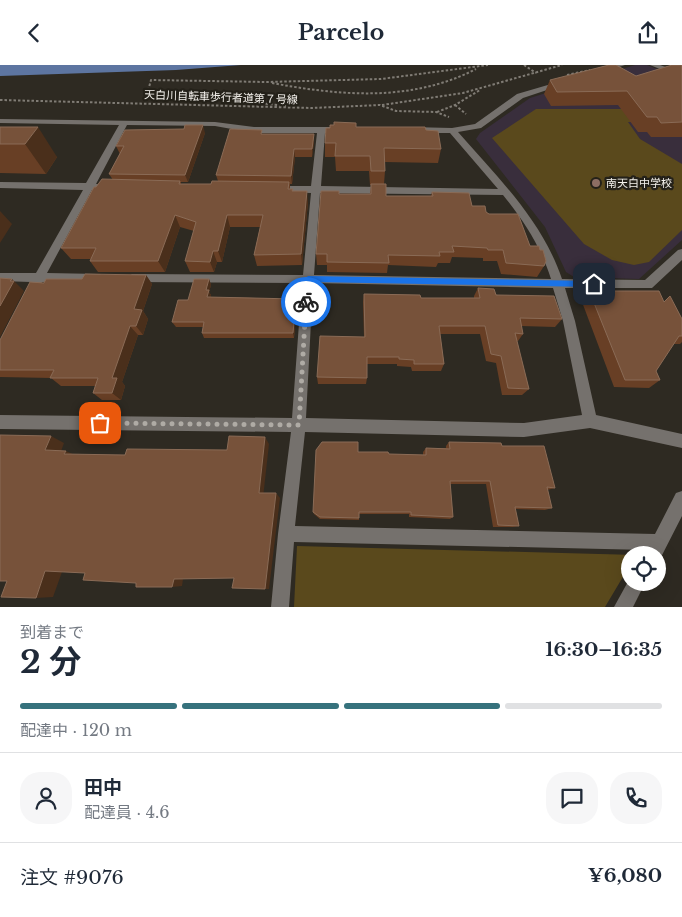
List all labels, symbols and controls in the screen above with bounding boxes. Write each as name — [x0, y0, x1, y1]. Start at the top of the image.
icon: back — [20, 19, 48, 47]
text: Parcelo — [298, 19, 384, 46]
icon: share — [634, 19, 662, 47]
street label: 天白川自転車歩行者道第７号線 — [144, 87, 298, 107]
place label: 南天白中学校 — [606, 176, 672, 190]
marker: 南天白中学校 — [590, 177, 602, 189]
pin — [573, 263, 615, 305]
icon: home — [580, 270, 608, 298]
courier — [281, 277, 331, 327]
icon: bike — [292, 288, 320, 316]
pin — [79, 402, 121, 444]
icon: bag — [86, 409, 114, 437]
map controls — [621, 546, 666, 591]
button: locate — [621, 546, 666, 591]
text: 到着まで — [20, 622, 84, 642]
text: 16:30–16:35 — [545, 638, 662, 661]
text: 2 分 — [20, 642, 81, 682]
text: 配達中 · 120 m — [20, 720, 132, 740]
button: person — [20, 772, 72, 824]
button: chat — [546, 772, 598, 824]
button: phone — [610, 772, 662, 824]
text: 田中 — [84, 776, 122, 799]
text: 配達員 · 4.6 — [84, 802, 169, 822]
text: ¥6,080 — [588, 864, 662, 887]
text: 注文 #9076 — [20, 866, 124, 889]

